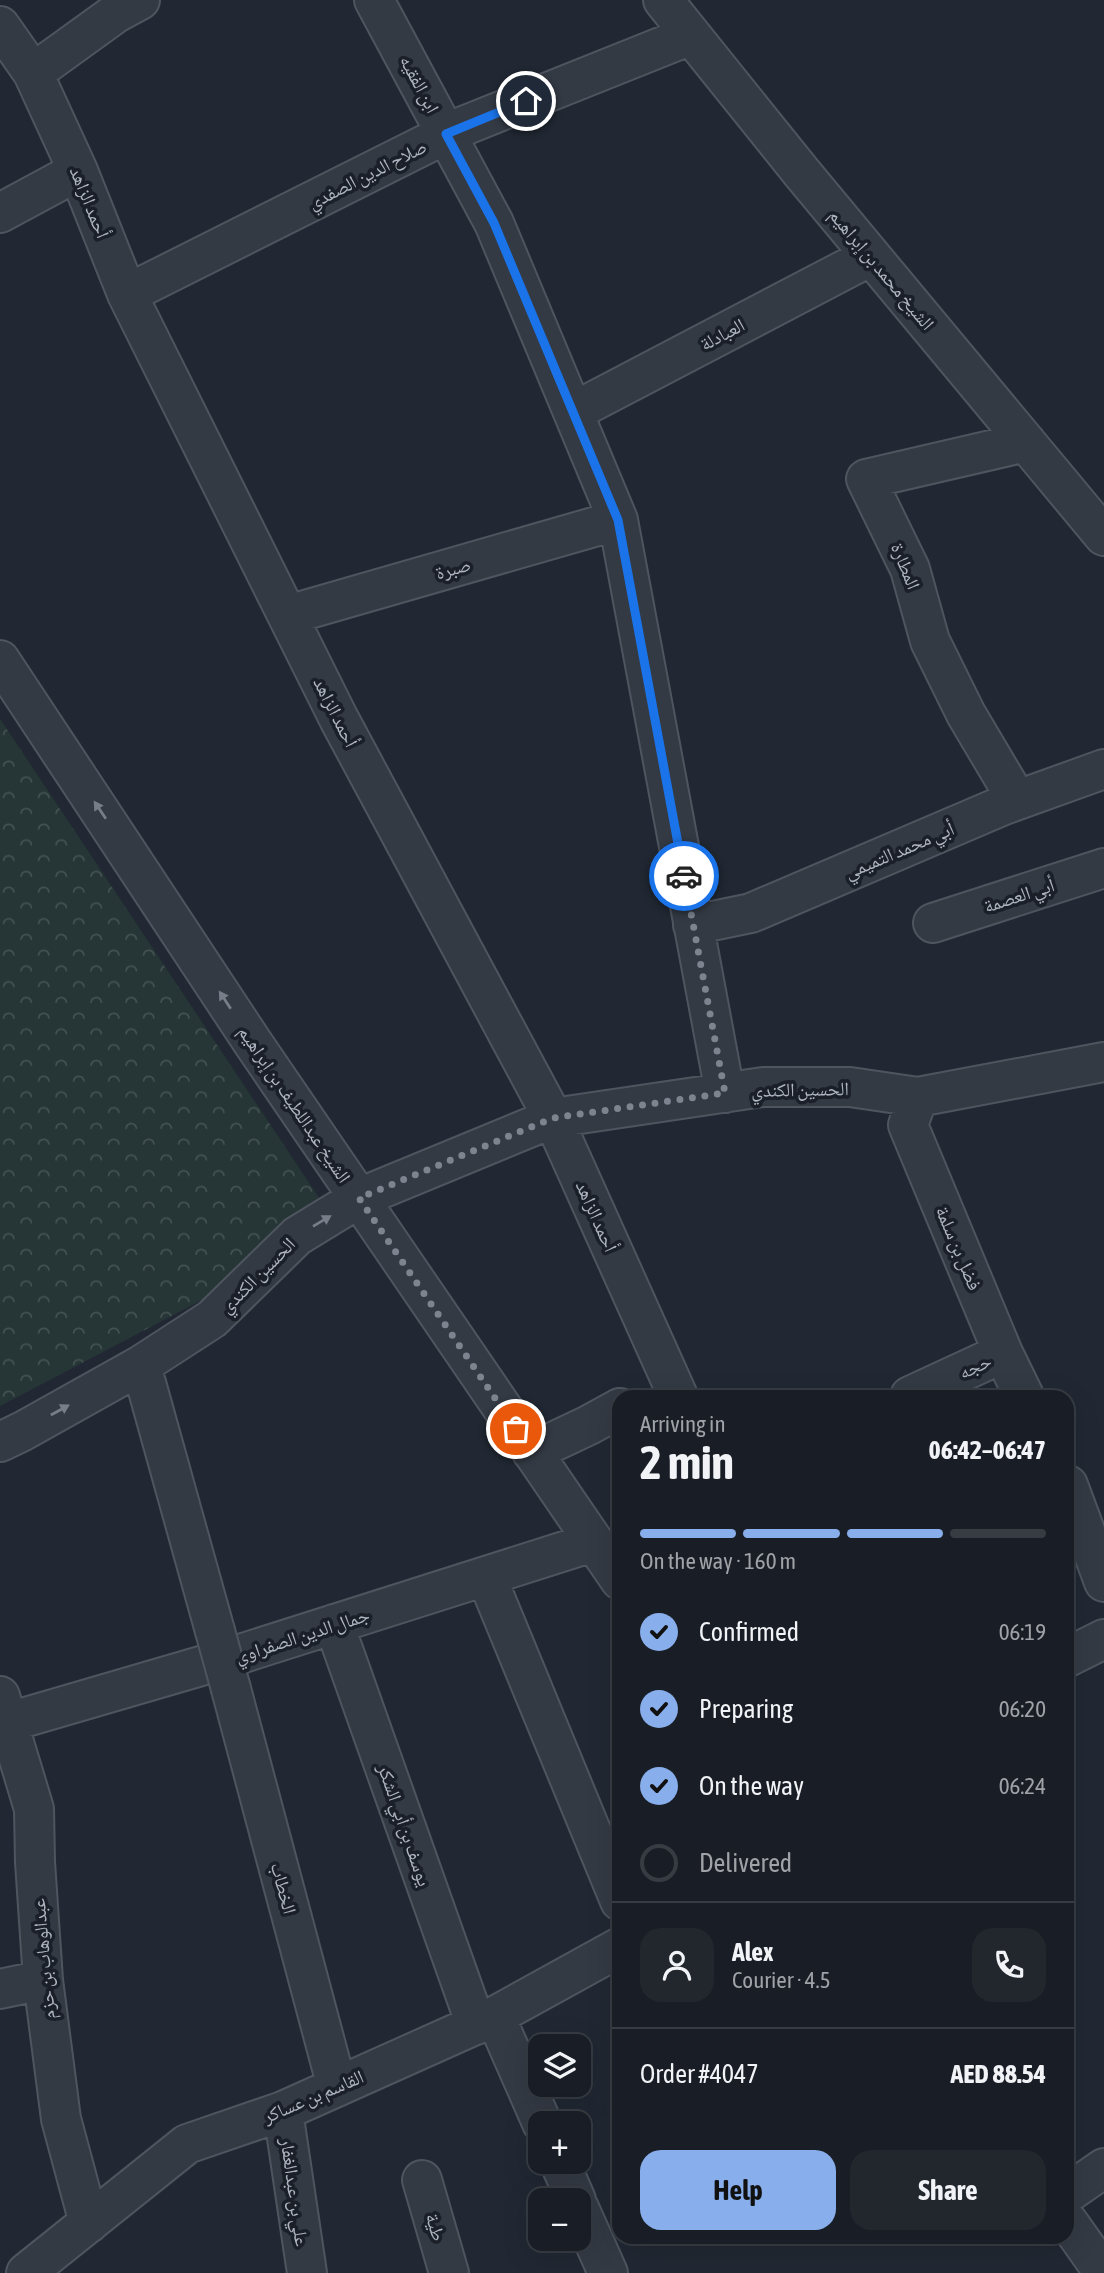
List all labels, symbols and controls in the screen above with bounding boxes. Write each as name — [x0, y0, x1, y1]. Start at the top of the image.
street label: ابن الفقيه — [395, 51, 444, 117]
pin — [496, 71, 556, 131]
icon: home — [507, 82, 545, 120]
street label: صلاح الدين الصفدي — [304, 135, 432, 218]
street label: أحمد الزاهد — [65, 163, 114, 241]
street label: الشيخ محمد بن إبراهيم — [823, 204, 939, 336]
street label: العبادلة — [696, 313, 748, 355]
street label: المطارة — [886, 540, 925, 593]
street label: صبرة — [433, 552, 474, 584]
street label: أحمد الزاهد — [308, 673, 363, 751]
one-way arrow — [93, 800, 106, 820]
street label: أبي محمد التميمي — [841, 817, 959, 887]
courier — [649, 841, 719, 911]
icon: car — [665, 857, 703, 895]
street label: أبي العصمة — [981, 873, 1059, 921]
one-way arrow — [218, 990, 231, 1010]
street label: الشيخ عبداللطيف بن إبراهيم — [232, 1021, 356, 1188]
street label: الحسين الكندي — [751, 1077, 849, 1106]
street label: أحمد الزاهد — [571, 1177, 622, 1255]
street label: فضل بن سلمة — [931, 1203, 987, 1294]
one-way arrow — [313, 1214, 332, 1227]
street label: الحسين الكندي — [215, 1233, 303, 1321]
street label: حجه — [955, 1349, 995, 1383]
pin — [486, 1399, 546, 1459]
one-way arrow — [51, 1404, 70, 1416]
icon: bag — [497, 1410, 535, 1448]
text: Arriving in — [640, 1411, 726, 1437]
text: 06:42–06:47 — [929, 1435, 1046, 1465]
text: 2 min — [640, 1436, 734, 1489]
text: On the way · 160 m — [640, 1548, 796, 1574]
street label: جمال الدين الصفراوي — [232, 1603, 373, 1672]
icon: check — [640, 1613, 678, 1651]
text: Confirmed — [699, 1617, 799, 1647]
text: 06:19 — [999, 1619, 1046, 1645]
icon: check — [640, 1690, 678, 1728]
text: Preparing — [699, 1694, 793, 1724]
text: 06:20 — [999, 1696, 1046, 1722]
street label: يوسف بن أبي الشكر — [369, 1760, 436, 1891]
icon: check — [640, 1767, 678, 1805]
text: On the way — [699, 1771, 804, 1801]
text: 06:24 — [999, 1773, 1046, 1799]
text: Delivered — [699, 1848, 792, 1878]
street label: الخطاب — [266, 1860, 301, 1916]
street label: عبدالوهاب بن حزم — [27, 1897, 62, 2020]
button: person — [640, 1928, 714, 2002]
button: phone — [972, 1928, 1046, 2002]
text: Alex — [732, 1937, 773, 1967]
text: Courier · 4.5 — [732, 1967, 831, 1993]
map controls — [528, 2034, 591, 2251]
button: layers — [528, 2034, 591, 2097]
text: Order #4047 — [640, 2059, 759, 2089]
text: AED 88.54 — [951, 2059, 1046, 2089]
street label: القاسم بن عساكر — [258, 2065, 367, 2129]
button: + — [528, 2111, 591, 2174]
street label: علي بن عبدالغفار — [272, 2136, 314, 2249]
button: Help — [640, 2150, 836, 2230]
button: Share — [850, 2150, 1046, 2230]
button: − — [528, 2188, 591, 2251]
street label: طية — [421, 2211, 450, 2244]

